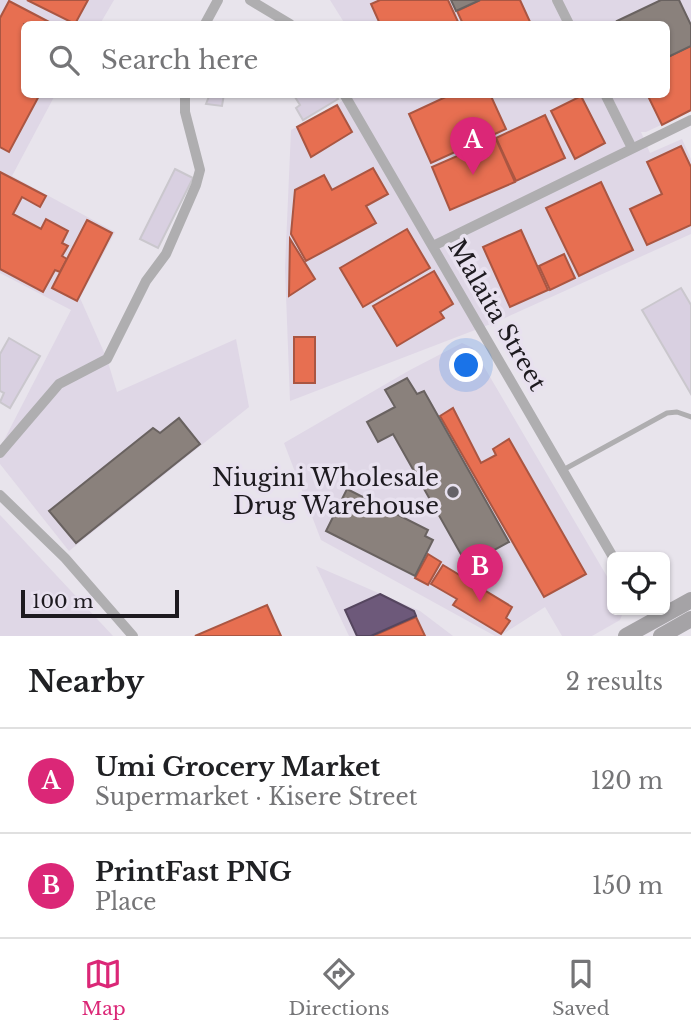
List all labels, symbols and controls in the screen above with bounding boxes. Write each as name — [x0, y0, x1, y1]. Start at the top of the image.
search box — [21, 21, 670, 98]
icon: search — [45, 41, 83, 79]
text: Search here — [101, 44, 258, 76]
pin: A — [450, 117, 496, 175]
street label: Malaita Street — [442, 234, 552, 396]
your location — [449, 348, 483, 382]
place label: Niugini Wholesale Drug Warehouse — [212, 463, 439, 520]
marker: Niugini Wholesale Drug Warehouse — [445, 484, 461, 500]
pin: B — [457, 544, 503, 602]
map controls — [607, 552, 670, 615]
button: locate — [607, 552, 670, 615]
scale bar — [21, 587, 178, 619]
text: 100 m — [32, 590, 93, 613]
text: Nearby — [28, 663, 144, 700]
text: 2 results — [566, 668, 663, 696]
text: Umi Grocery Market — [95, 751, 380, 783]
text: A — [42, 767, 60, 795]
text: 120 m — [591, 767, 663, 795]
text: Supermarket · Kisere Street — [95, 783, 417, 811]
text: PrintFast PNG — [95, 856, 291, 888]
text: B — [42, 872, 60, 900]
text: 150 m — [592, 872, 663, 900]
text: Place — [95, 888, 157, 916]
tab: Map — [81, 955, 126, 1020]
tab: Directions — [288, 955, 389, 1020]
tab: Saved — [552, 955, 610, 1020]

